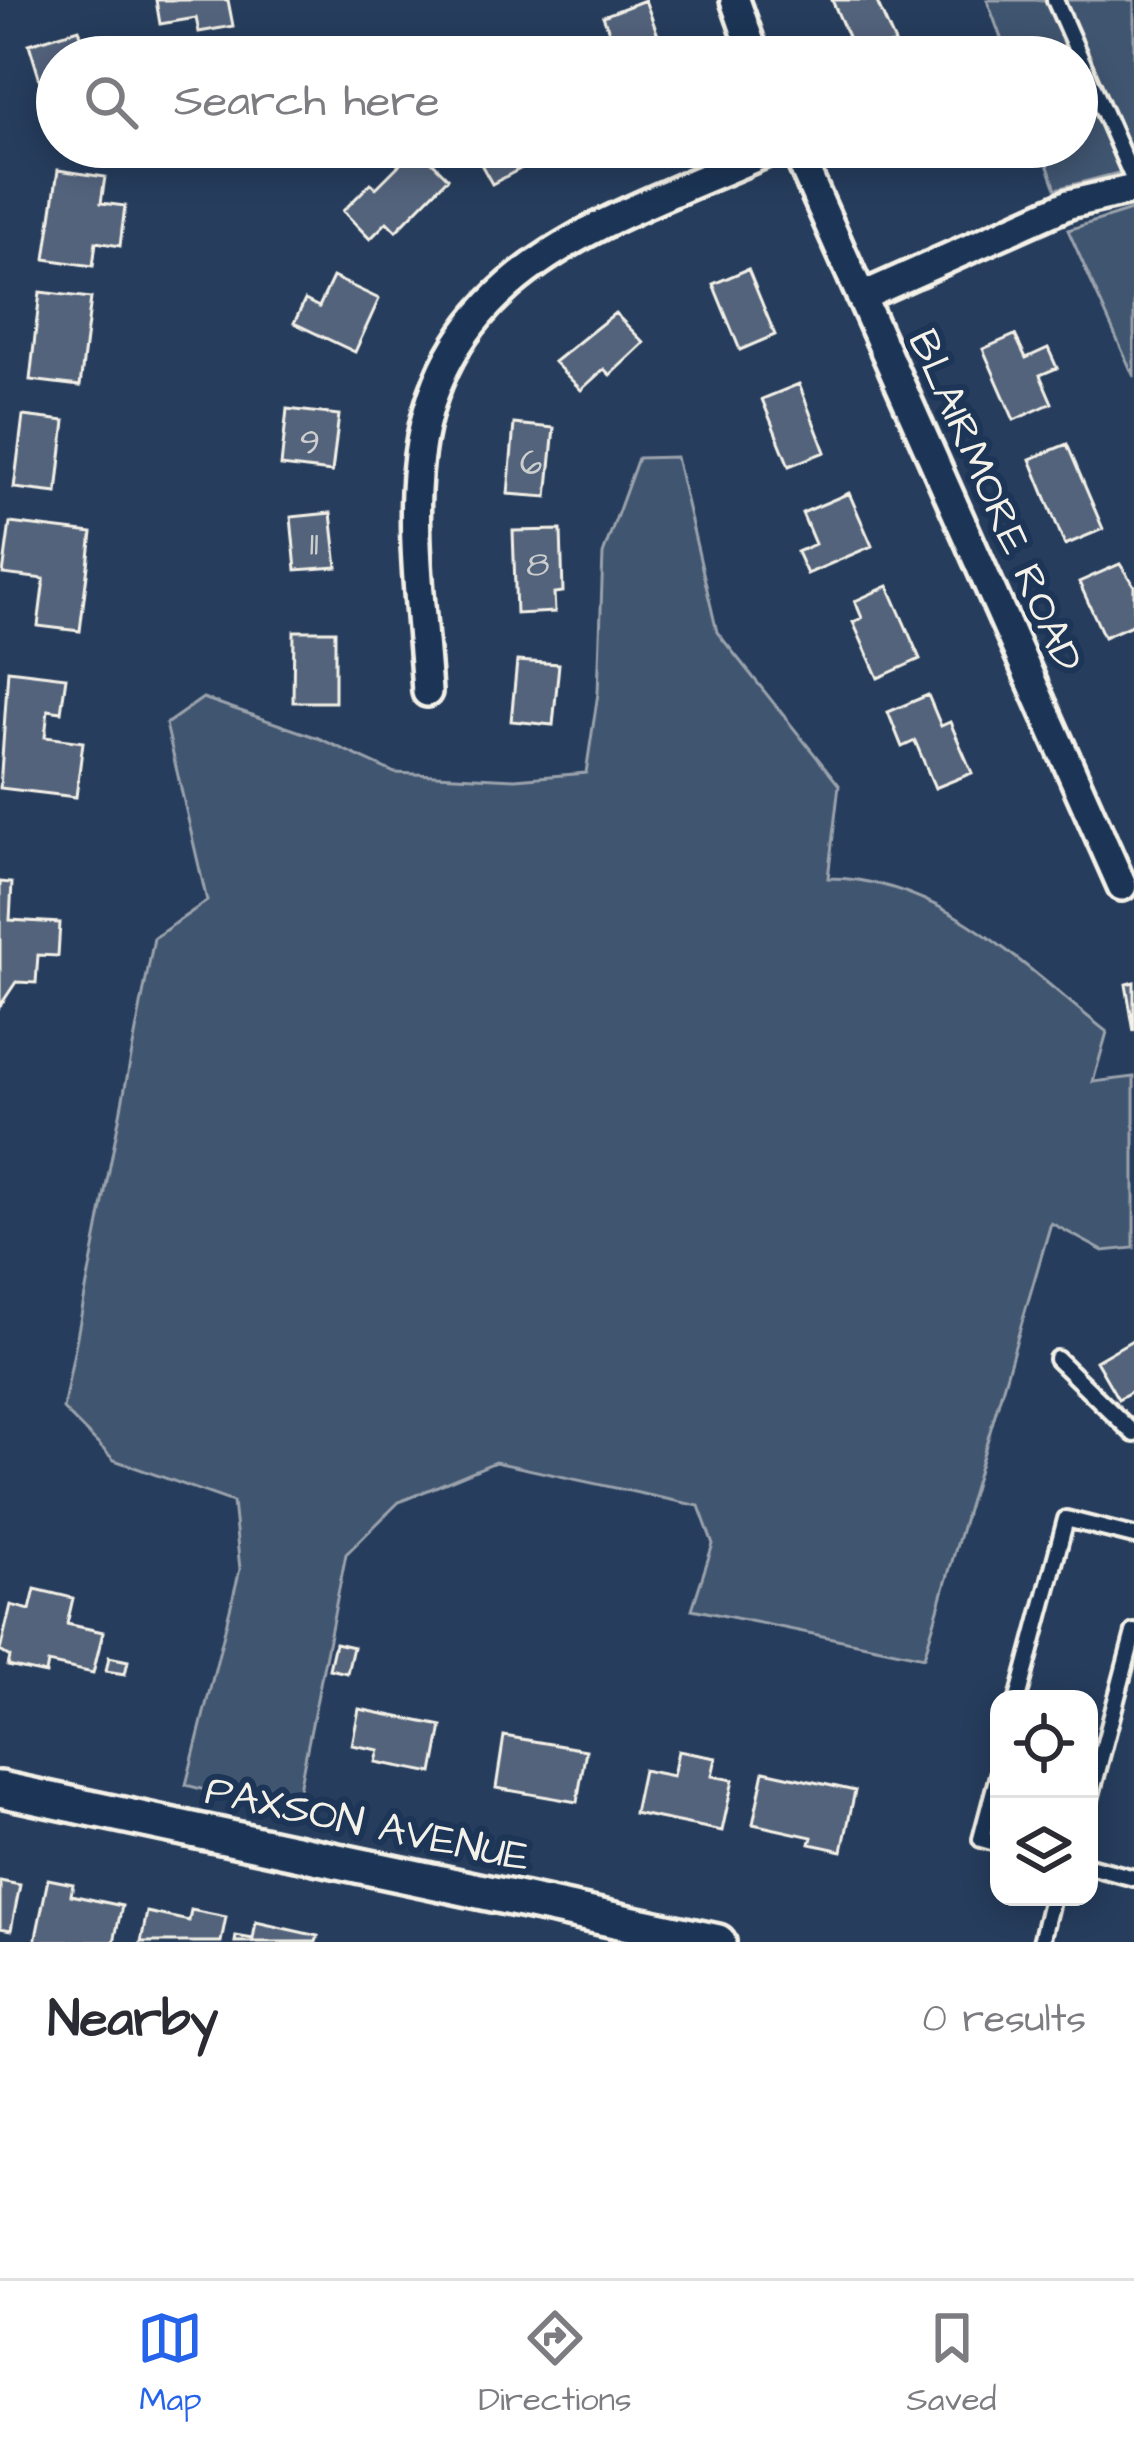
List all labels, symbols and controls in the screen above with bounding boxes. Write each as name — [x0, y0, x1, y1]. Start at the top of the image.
search box — [36, 36, 1098, 168]
icon: search — [78, 69, 144, 135]
text: Search here — [174, 71, 440, 133]
street label: BLAIRMORE ROAD — [893, 321, 1096, 682]
house number: 9 — [300, 417, 320, 468]
house number: 6 — [520, 438, 542, 489]
house number: 11 — [309, 519, 319, 570]
house number: 8 — [526, 539, 550, 590]
map controls — [990, 1690, 1098, 1906]
button: locate — [990, 1690, 1098, 1798]
street label: PAXSON AVENUE — [200, 1762, 535, 1888]
button: layers — [990, 1798, 1098, 1906]
text: Nearby — [48, 1985, 218, 2056]
text: 0 results — [922, 1993, 1086, 2047]
tab: Map — [137, 2305, 203, 2423]
tab: Directions — [478, 2305, 632, 2423]
tab: Saved — [907, 2305, 997, 2423]

